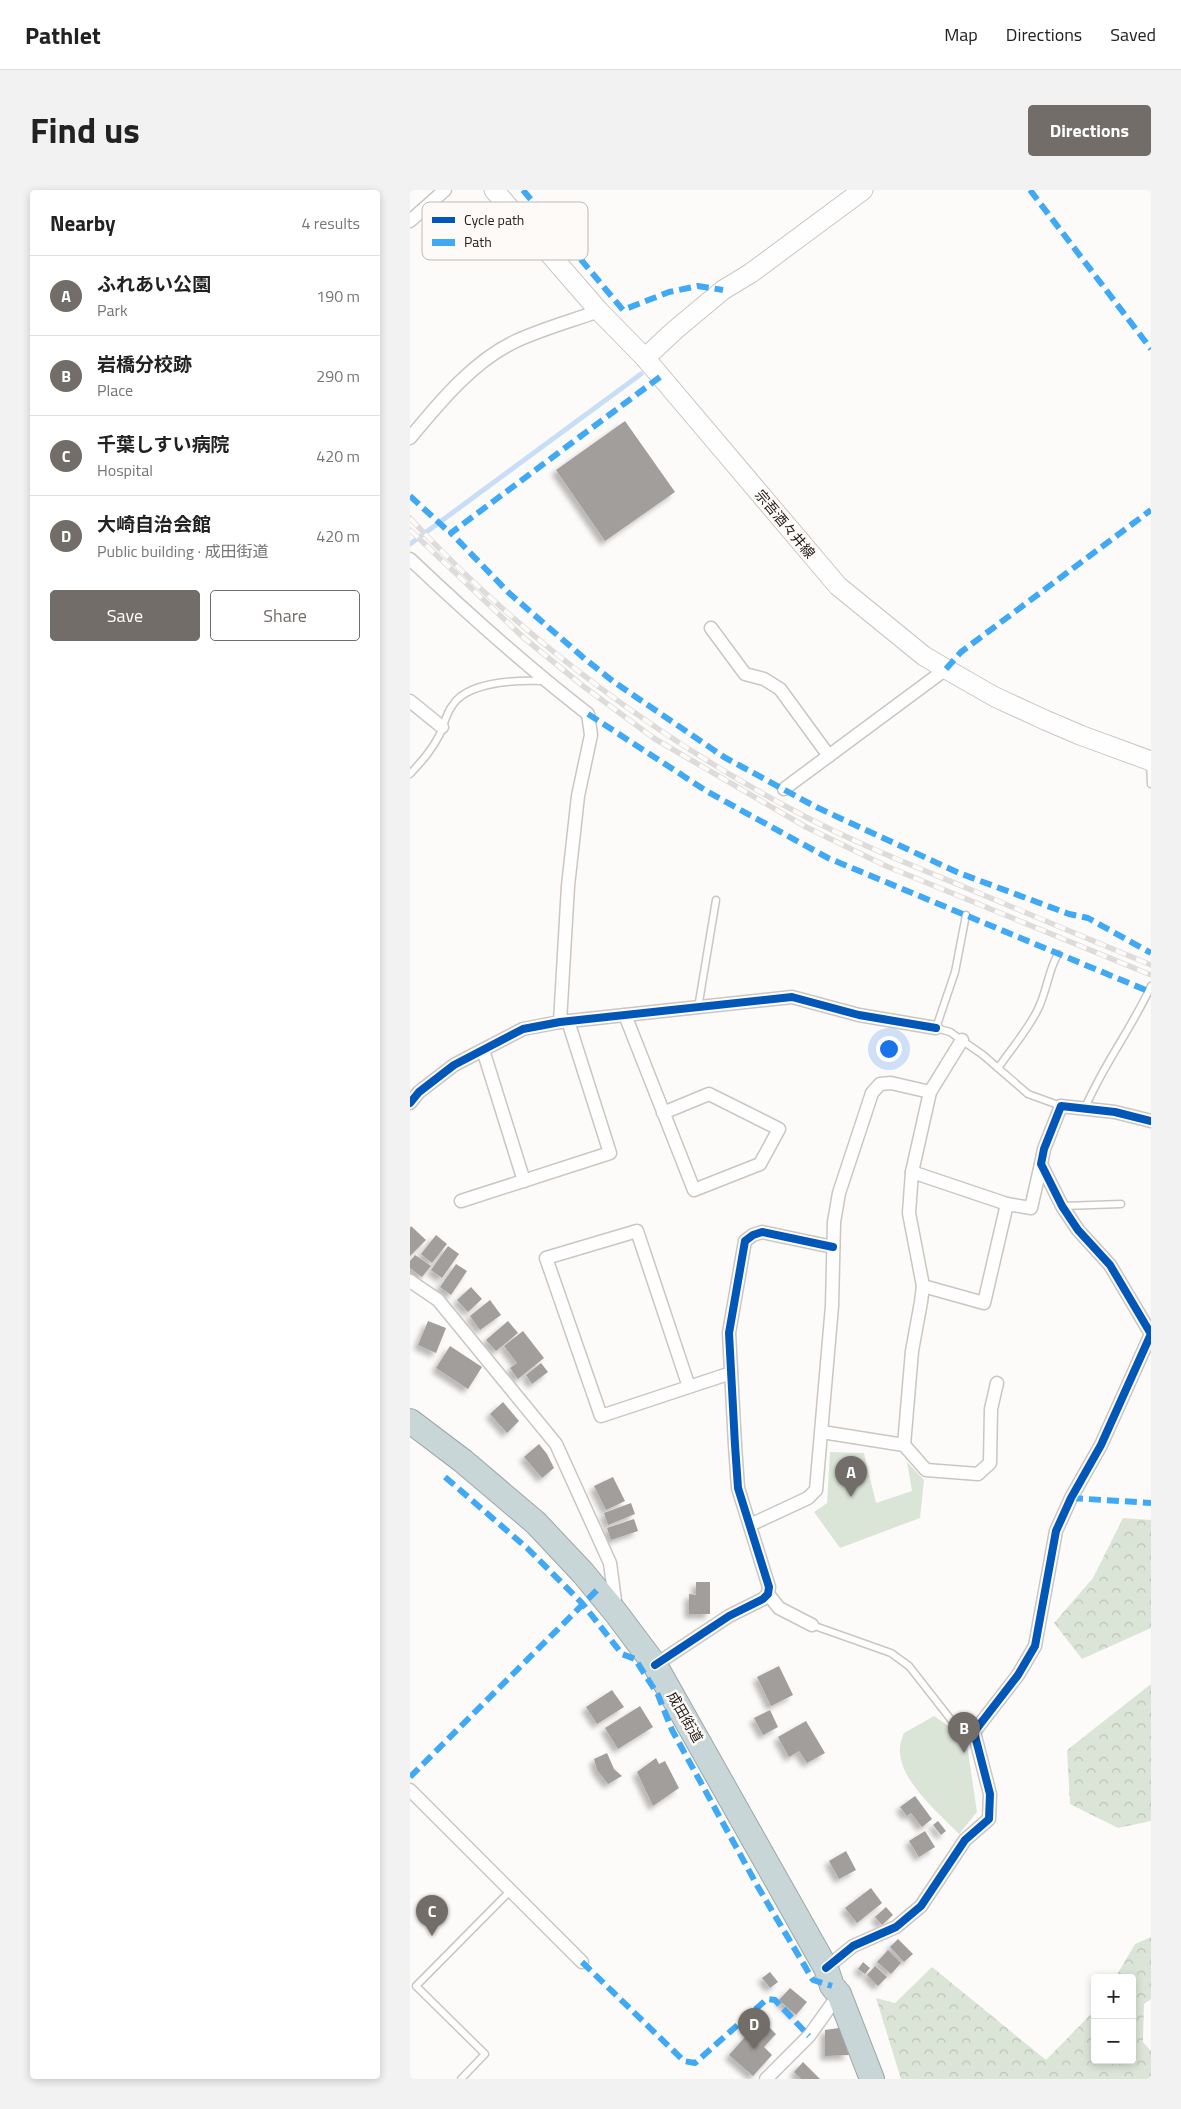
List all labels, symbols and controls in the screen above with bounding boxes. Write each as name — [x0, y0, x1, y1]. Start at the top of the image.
text: Pathlet — [25, 17, 101, 53]
text: Map — [944, 21, 978, 48]
text: Directions — [1006, 21, 1082, 48]
text: Saved — [1110, 21, 1156, 48]
text: Find us — [30, 103, 140, 157]
button: Directions — [1028, 105, 1151, 156]
legend — [422, 202, 588, 260]
text: Nearby — [50, 207, 115, 239]
text: Cycle path — [464, 209, 524, 230]
text: 4 results — [301, 211, 360, 235]
text: Path — [464, 231, 492, 252]
text: ふれあい公園 — [97, 269, 211, 298]
text: A — [61, 284, 71, 308]
text: 190 m — [316, 284, 360, 308]
text: Park — [97, 298, 128, 322]
text: 岩橋分校跡 — [97, 349, 192, 378]
text: B — [61, 364, 71, 388]
text: 290 m — [316, 364, 360, 388]
text: Place — [97, 378, 133, 402]
text: 千葉しすい病院 — [97, 429, 230, 458]
text: C — [62, 444, 70, 468]
text: 420 m — [316, 444, 360, 468]
text: Hospital — [97, 458, 153, 482]
street label: 宗吾酒々井線 — [750, 485, 820, 563]
text: 大崎自治会館 — [97, 509, 211, 538]
text: D — [61, 524, 71, 548]
text: 420 m — [316, 524, 360, 548]
text: Public building · 成田街道 — [97, 539, 269, 563]
button: Save — [50, 590, 200, 641]
button: Share — [210, 590, 360, 641]
your location — [876, 1036, 902, 1062]
pin: A — [835, 1456, 867, 1497]
street label: 成田街道 — [662, 1687, 709, 1746]
pin: B — [948, 1712, 980, 1753]
pin: C — [416, 1895, 448, 1936]
map controls — [1091, 1974, 1136, 2064]
button: + — [1091, 1974, 1136, 2019]
pin: D — [738, 2008, 770, 2049]
button: − — [1091, 2019, 1136, 2064]

